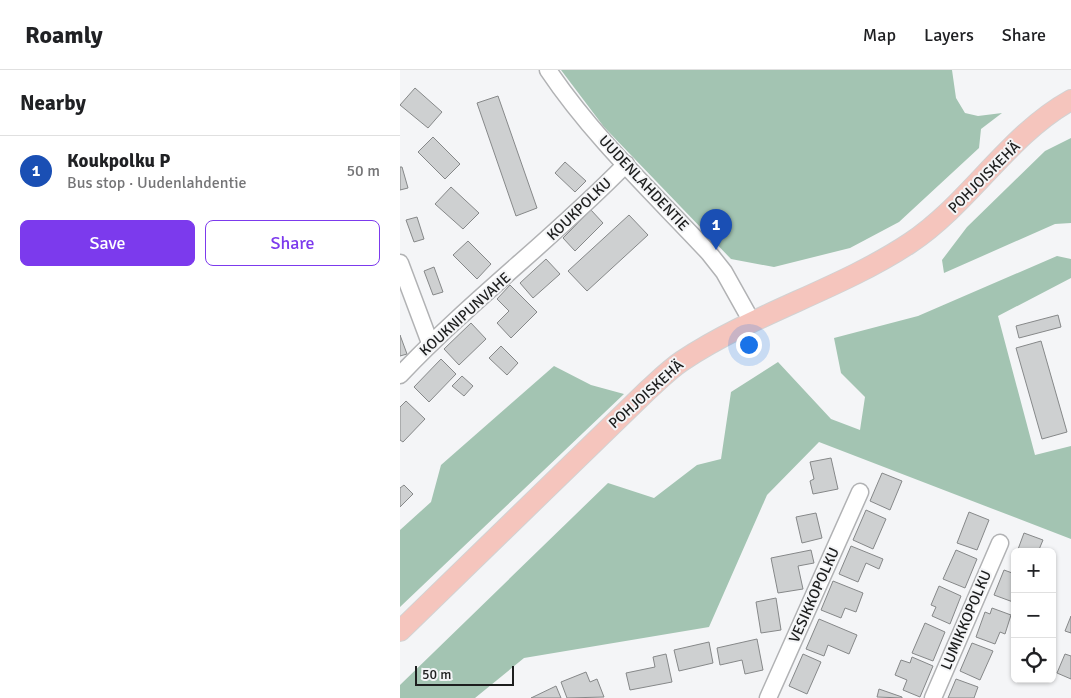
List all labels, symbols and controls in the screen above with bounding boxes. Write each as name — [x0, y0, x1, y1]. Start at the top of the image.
text: Roamly — [25, 20, 103, 50]
text: Map — [863, 24, 896, 46]
text: Layers — [924, 24, 974, 46]
text: Share — [1002, 24, 1046, 46]
text: Nearby — [20, 90, 86, 116]
street label: UUDENLAHDENTIE — [595, 131, 693, 235]
street label: POHJOISKEHÄ — [944, 137, 1024, 217]
text: Koukpolku P — [67, 149, 170, 173]
text: 1 — [32, 161, 40, 181]
text: 50 m — [346, 161, 380, 181]
text: Bus stop · Uudenlahdentie — [67, 173, 247, 193]
street label: KOUKPOLKU — [543, 174, 615, 244]
pin: 1 — [700, 209, 732, 250]
button: Save — [20, 220, 195, 266]
button: Share — [205, 220, 380, 266]
street label: KOUKNIPUNVAHE — [416, 268, 514, 360]
your location — [736, 332, 762, 358]
street label: POHJOISKEHÄ — [605, 356, 687, 432]
street label: VESIKKOPOLKU — [785, 545, 843, 645]
map controls — [1011, 548, 1056, 683]
button: + — [1011, 548, 1056, 593]
street label: LUMIKKOPOLKU — [937, 567, 995, 673]
button: − — [1011, 593, 1056, 638]
button: locate — [1011, 638, 1056, 683]
scale bar — [415, 663, 514, 686]
text: 50 m — [422, 666, 451, 683]

